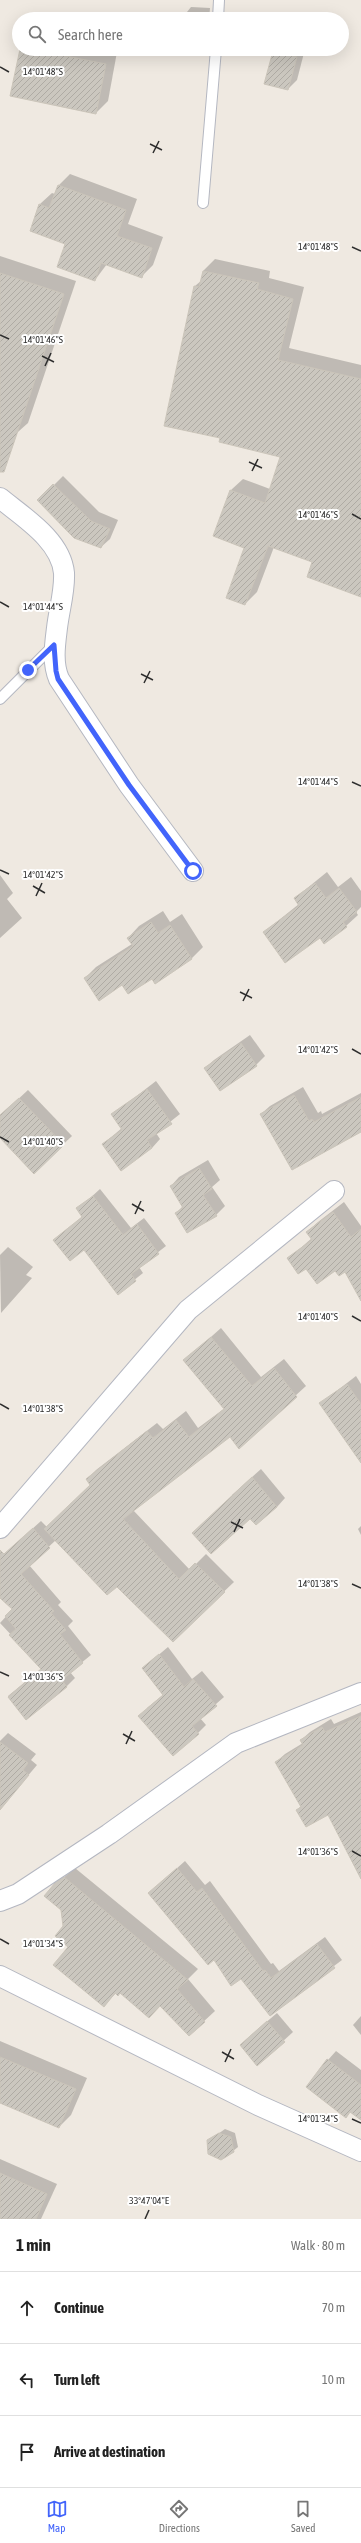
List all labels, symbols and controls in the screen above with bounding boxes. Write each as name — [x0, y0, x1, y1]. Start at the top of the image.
search box — [12, 12, 349, 56]
icon: search — [26, 23, 48, 45]
text: Search here — [58, 26, 123, 43]
text: 14°01'48"S — [23, 66, 63, 77]
text: 14°01'48"S — [298, 241, 338, 252]
text: 14°01'46"S — [23, 334, 63, 345]
text: 14°01'46"S — [298, 509, 338, 520]
text: 14°01'44"S — [23, 601, 63, 612]
route end — [19, 661, 37, 679]
text: 14°01'44"S — [298, 776, 338, 787]
route start — [184, 862, 202, 880]
text: 14°01'42"S — [23, 869, 63, 880]
text: 14°01'42"S — [298, 1044, 338, 1055]
text: 14°01'40"S — [23, 1136, 63, 1147]
text: 14°01'40"S — [298, 1311, 338, 1322]
text: 14°01'38"S — [23, 1403, 63, 1414]
text: 14°01'38"S — [298, 1578, 338, 1589]
text: 14°01'36"S — [23, 1671, 63, 1682]
text: 14°01'36"S — [298, 1846, 338, 1857]
text: 14°01'34"S — [23, 1938, 63, 1949]
text: 14°01'34"S — [298, 2113, 338, 2124]
text: 33°47'04"E — [129, 2195, 170, 2206]
text: 1 min — [16, 2235, 51, 2255]
text: Walk · 80 m — [291, 2238, 345, 2253]
icon: ahead — [16, 2297, 38, 2319]
text: Continue — [54, 2299, 104, 2316]
text: 70 m — [322, 2300, 345, 2315]
icon: left — [16, 2369, 38, 2391]
text: Turn left — [54, 2371, 100, 2388]
text: 10 m — [322, 2372, 345, 2387]
icon: arrive — [16, 2441, 38, 2463]
text: Arrive at destination — [54, 2443, 165, 2460]
tab: Map — [46, 2498, 68, 2534]
tab: Directions — [159, 2498, 200, 2534]
tab: Saved — [291, 2498, 315, 2534]

